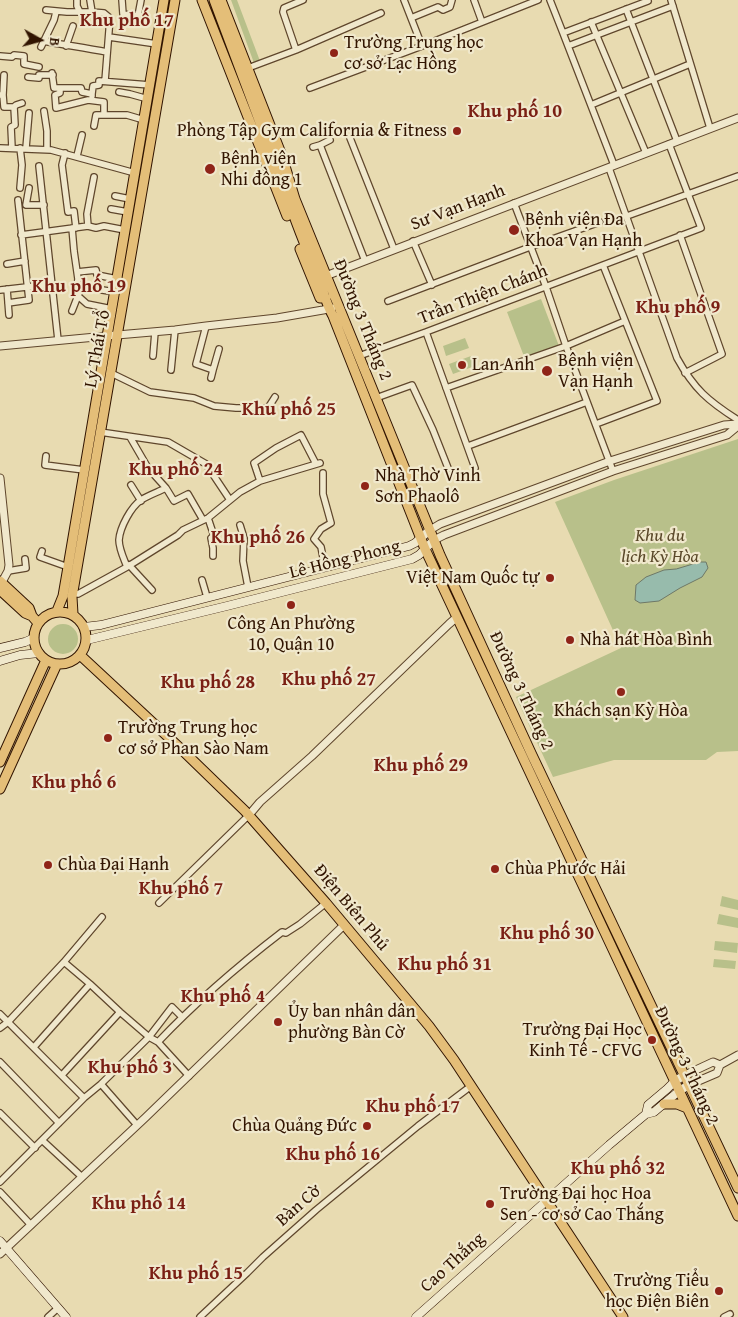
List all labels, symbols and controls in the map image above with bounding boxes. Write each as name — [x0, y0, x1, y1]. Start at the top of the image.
district label: Khu phố 17 — [80, 10, 174, 32]
north arrow — [15, 15, 65, 65]
place label: Trường Trung học cơ sở Lạc Hồng — [344, 32, 483, 74]
text: B — [44, 36, 65, 47]
marker: Trường Trung học cơ sở Lạc Hồng — [328, 47, 340, 59]
district label: Khu phố 10 — [468, 101, 562, 123]
place label: Phòng Tập Gym California & Fitness — [177, 120, 447, 142]
marker: Phòng Tập Gym California & Fitness — [451, 125, 463, 137]
place label: Bệnh viện Nhi đồng 1 — [221, 148, 302, 190]
marker: Bệnh viện Nhi đồng 1 — [203, 162, 217, 176]
street label: Sư Vạn Hạnh — [408, 180, 508, 236]
place label: Bệnh viện Đa Khoa Vạn Hạnh — [525, 209, 642, 252]
marker: Bệnh viện Đa Khoa Vạn Hạnh — [507, 223, 521, 237]
street label: Đường 3 Tháng 2 — [328, 256, 396, 384]
street label: Trần Thiện Chánh — [415, 260, 551, 330]
district label: Khu phố 19 — [32, 276, 126, 298]
district label: Khu phố 9 — [636, 297, 720, 319]
street label: Lý Thái Tổ — [81, 308, 115, 390]
place label: Bệnh viện Vạn Hạnh — [558, 350, 633, 392]
place label: Lan Anh — [472, 354, 534, 376]
marker: Lan Anh — [456, 359, 468, 371]
marker: Bệnh viện Vạn Hạnh — [540, 364, 554, 378]
district label: Khu phố 25 — [242, 399, 336, 421]
district label: Khu phố 24 — [129, 459, 223, 481]
place label: Nhà Thờ Vinh Sơn Phaolô — [375, 465, 481, 508]
marker: Nhà Thờ Vinh Sơn Phaolô — [359, 480, 371, 492]
park label: Khu du lịch Kỳ Hòa — [621, 525, 699, 568]
district label: Khu phố 26 — [211, 527, 305, 549]
street label: Lê Hồng Phong — [287, 536, 403, 584]
place label: Việt Nam Quốc tự — [406, 567, 540, 589]
marker: Việt Nam Quốc tự — [544, 572, 556, 584]
marker: Công An Phường 10, Quận 10 — [285, 599, 297, 611]
place label: Công An Phường 10, Quận 10 — [227, 613, 355, 656]
street label: Đường 3 Tháng 2 — [484, 628, 558, 754]
place label: Nhà hát Hòa Bình — [580, 629, 712, 651]
marker: Nhà hát Hòa Bình — [564, 634, 576, 646]
district label: Khu phố 27 — [282, 669, 376, 691]
district label: Khu phố 28 — [161, 672, 255, 694]
marker: Khách sạn Kỳ Hòa — [615, 686, 627, 698]
place label: Khách sạn Kỳ Hòa — [554, 700, 688, 722]
place label: Trường Trung học cơ sở Phan Sào Nam — [118, 717, 269, 760]
marker: Trường Trung học cơ sở Phan Sào Nam — [102, 732, 114, 744]
district label: Khu phố 29 — [374, 755, 468, 777]
district label: Khu phố 6 — [32, 772, 116, 794]
place label: Chùa Đại Hạnh — [58, 854, 169, 876]
place label: Chùa Phước Hải — [505, 858, 626, 880]
marker: Chùa Đại Hạnh — [42, 859, 54, 871]
street label: Điện Biên Phủ — [309, 861, 393, 955]
marker: Chùa Phước Hải — [489, 863, 501, 875]
district label: Khu phố 7 — [139, 878, 223, 900]
district label: Khu phố 30 — [500, 923, 594, 945]
district label: Khu phố 31 — [398, 954, 492, 976]
district label: Khu phố 4 — [181, 986, 265, 1008]
place label: Ủy ban nhân dân phường Bàn Cờ — [288, 1001, 416, 1044]
street label: Đường 3 Tháng 2 — [649, 1003, 723, 1129]
marker: Ủy ban nhân dân phường Bàn Cờ — [272, 1016, 284, 1028]
place label: Trường Đại Học Kinh Tế - CFVG — [523, 1019, 642, 1062]
marker: Trường Đại Học Kinh Tế - CFVG — [646, 1034, 658, 1046]
district label: Khu phố 3 — [88, 1057, 172, 1079]
district label: Khu phố 17 — [366, 1096, 460, 1118]
place label: Chùa Quảng Đức — [232, 1115, 357, 1137]
marker: Chùa Quảng Đức — [361, 1120, 373, 1132]
district label: Khu phố 16 — [286, 1144, 380, 1166]
district label: Khu phố 32 — [571, 1158, 665, 1180]
street label: Bàn Cờ — [272, 1181, 326, 1231]
place label: Trường Đại học Hoa Sen - cơ sở Cao Thắng — [500, 1183, 664, 1226]
district label: Khu phố 14 — [92, 1193, 186, 1215]
marker: Trường Đại học Hoa Sen - cơ sở Cao Thắng — [484, 1198, 496, 1210]
street label: Cao Thắng — [416, 1228, 490, 1298]
district label: Khu phố 15 — [149, 1263, 243, 1285]
place label: Trường Tiểu học Điện Biên — [605, 1270, 709, 1312]
marker: Trường Tiểu học Điện Biên — [713, 1285, 725, 1297]

